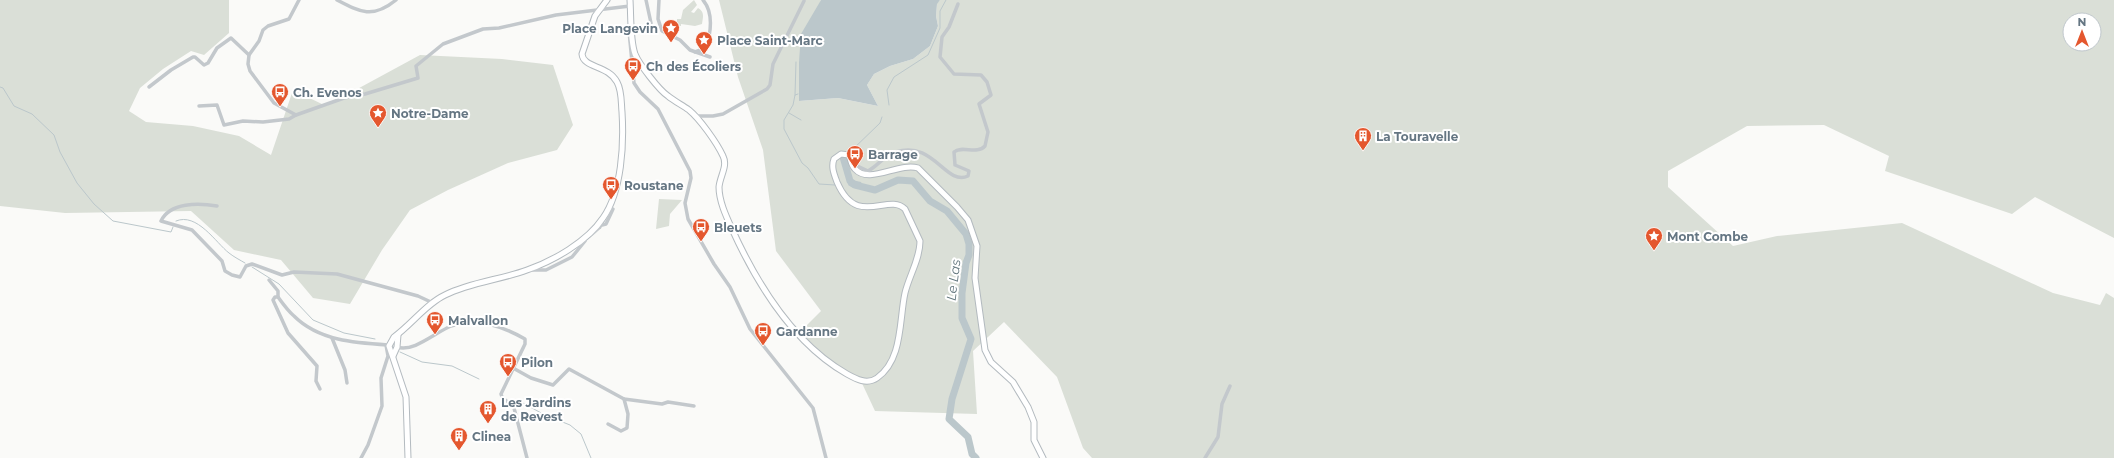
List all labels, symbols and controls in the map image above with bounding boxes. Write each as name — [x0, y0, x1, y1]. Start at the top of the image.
north arrow — [2062, 12, 2102, 52]
text: N — [2078, 15, 2086, 29]
place icon: Place Langevin — [661, 18, 681, 43]
place label: Place Langevin — [562, 21, 658, 36]
place icon: Place Saint-Marc — [694, 30, 714, 55]
place label: Place Saint-Marc — [717, 33, 823, 48]
bus stop icon: Ch des Écoliers — [623, 56, 643, 81]
place label: Ch des Écoliers — [646, 59, 742, 74]
bus stop icon: Ch. Evenos — [270, 82, 290, 107]
place label: Ch. Evenos — [293, 85, 362, 100]
place icon: Notre-Dame — [368, 103, 388, 128]
place label: Notre-Dame — [391, 106, 469, 121]
building icon: La Touravelle — [1353, 126, 1373, 151]
place label: La Touravelle — [1376, 129, 1459, 144]
bus stop icon: Barrage — [845, 144, 865, 169]
place label: Barrage — [868, 147, 918, 162]
bus stop icon: Roustane — [601, 175, 621, 200]
place label: Roustane — [624, 178, 684, 193]
bus stop icon: Bleuets — [691, 217, 711, 242]
place label: Bleuets — [714, 220, 762, 235]
place icon: Mont Combe — [1644, 226, 1664, 251]
place label: Mont Combe — [1667, 229, 1748, 244]
water label: Le Las — [943, 258, 964, 302]
bus stop icon: Malvallon — [425, 310, 445, 335]
place label: Malvallon — [448, 313, 508, 328]
bus stop icon: Gardanne — [753, 321, 773, 346]
place label: Gardanne — [776, 324, 838, 339]
bus stop icon: Pilon — [498, 352, 518, 377]
place label: Pilon — [521, 355, 553, 370]
place label: Les Jardins de Revest — [501, 395, 572, 424]
building icon: Les Jardins de Revest — [478, 399, 498, 424]
building icon: Clinea — [449, 426, 469, 451]
place label: Clinea — [472, 429, 511, 444]

